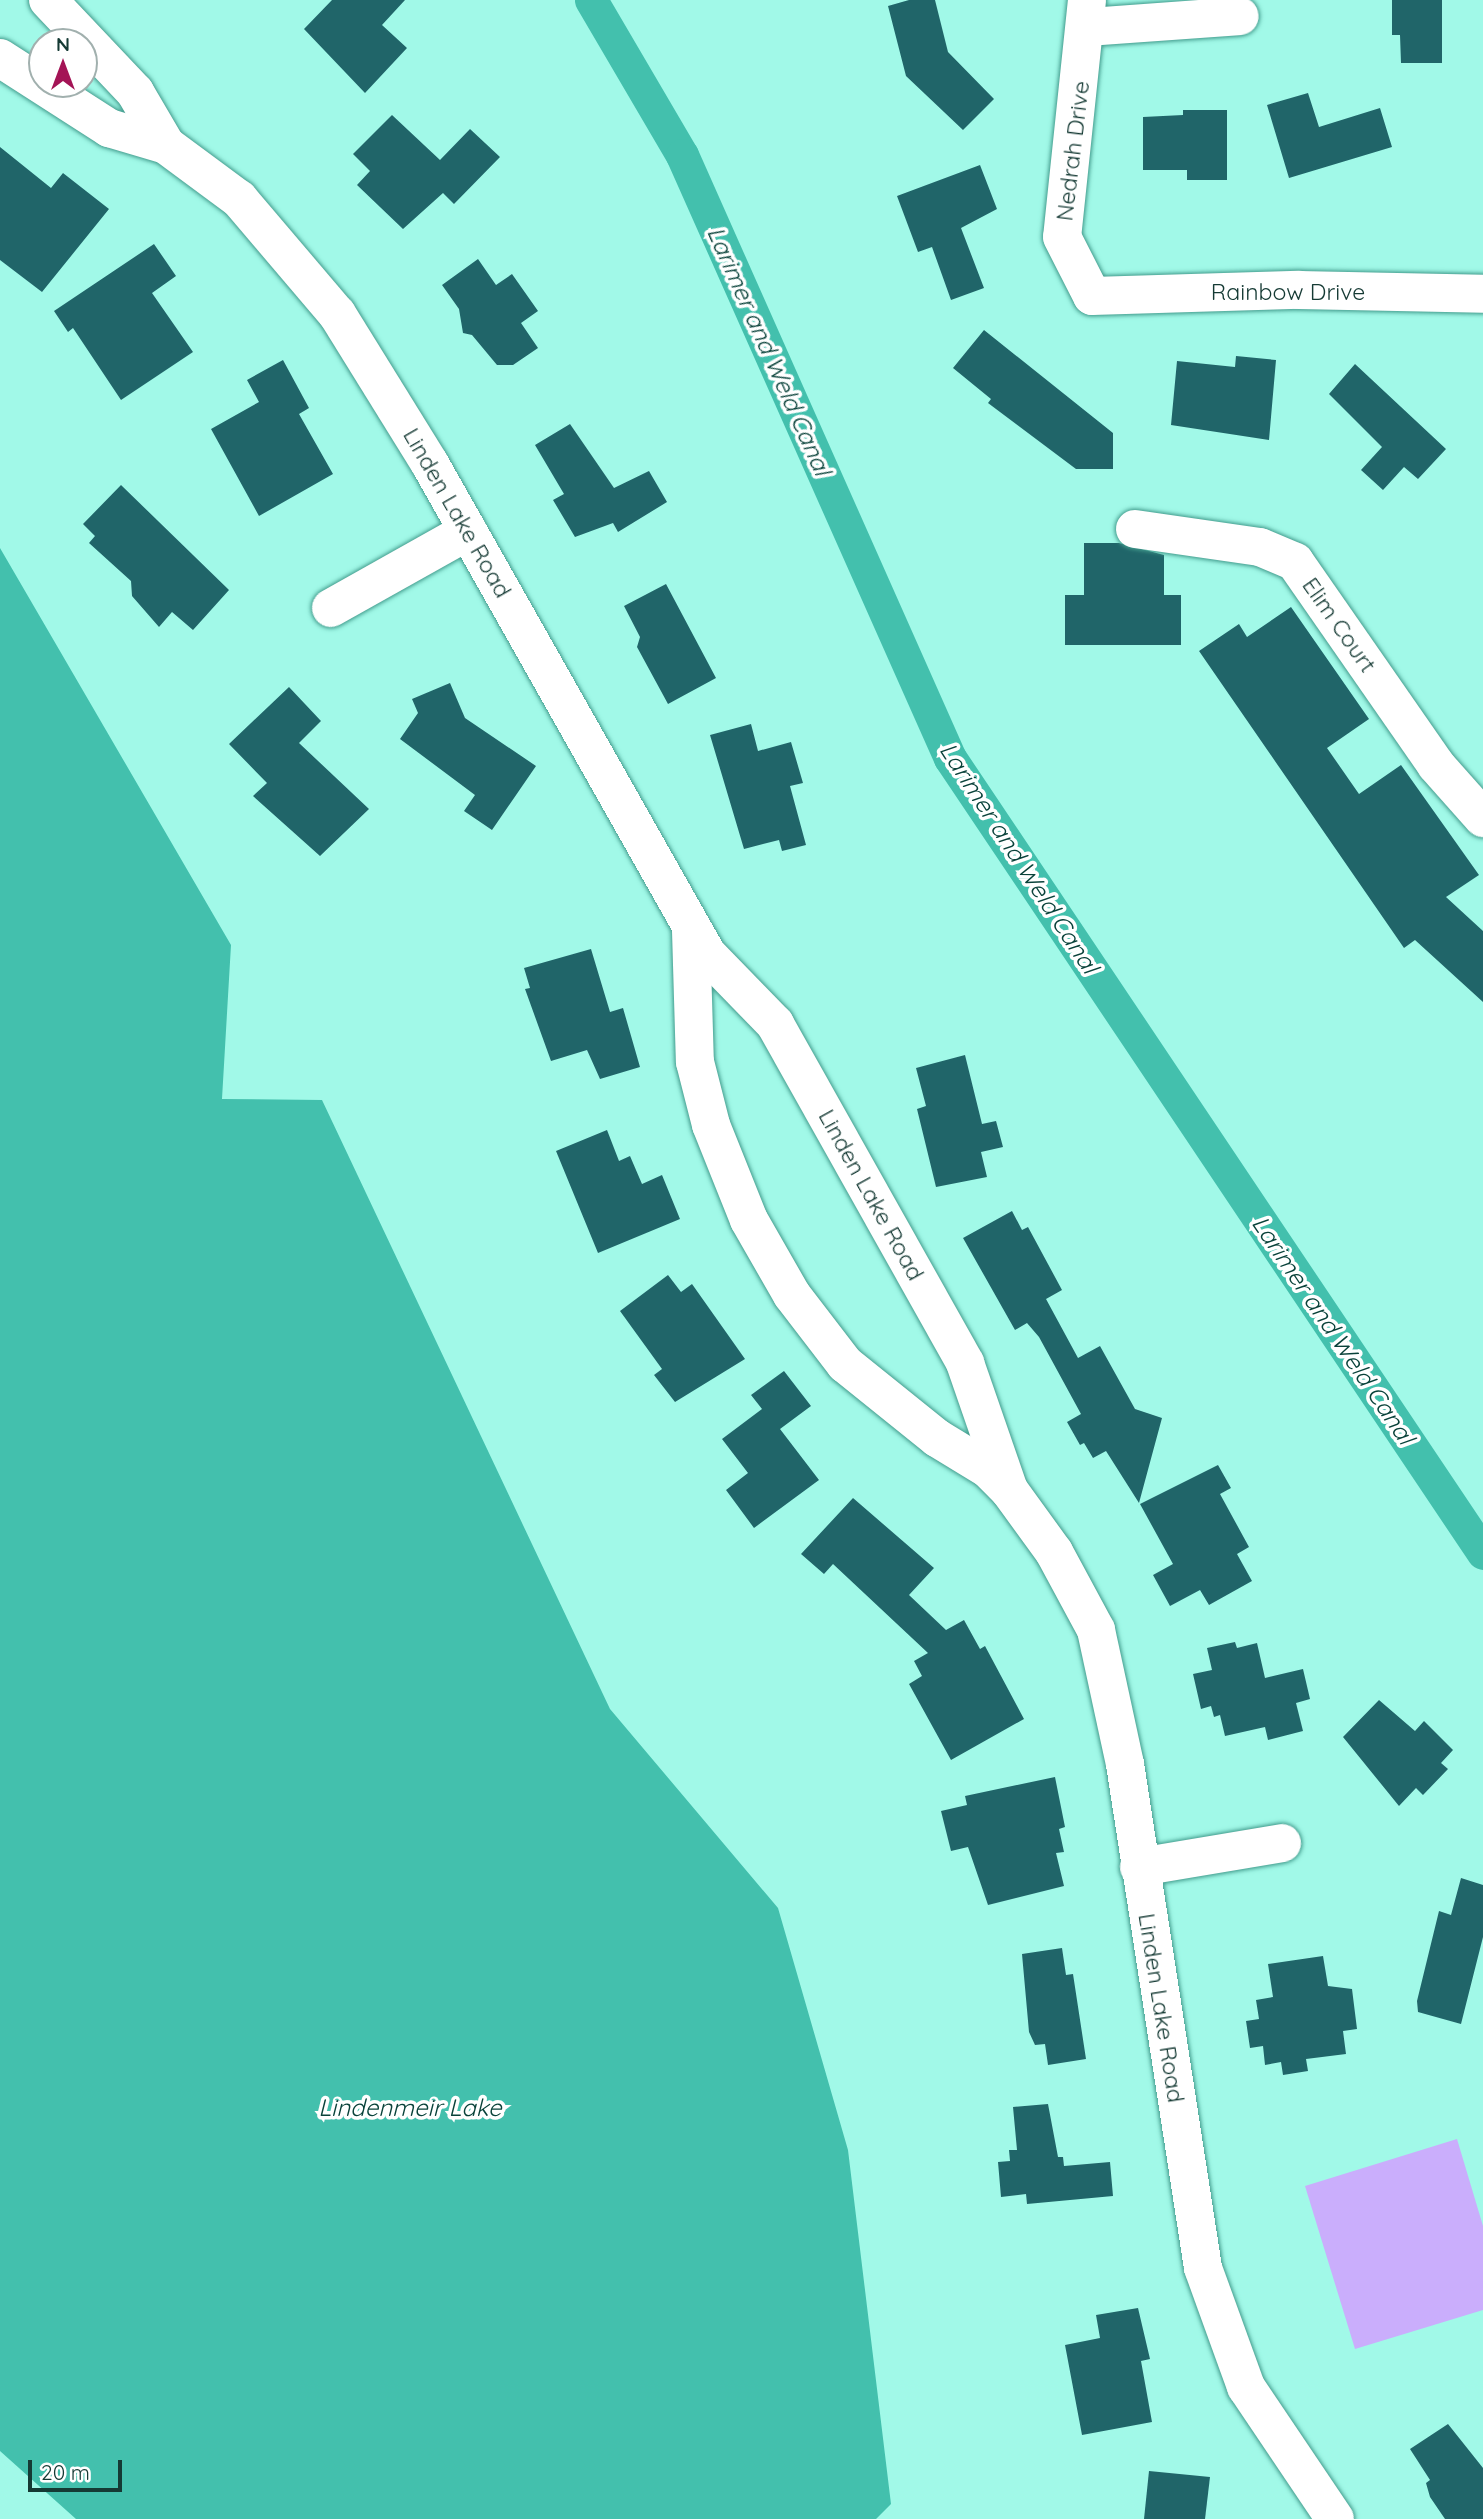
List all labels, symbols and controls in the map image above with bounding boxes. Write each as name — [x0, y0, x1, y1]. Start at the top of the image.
north arrow — [28, 28, 98, 98]
text: N — [56, 32, 70, 56]
street label: Nedrah Drive — [1051, 79, 1095, 223]
water label: Larimer and Weld Canal — [701, 222, 837, 480]
street label: Rainbow Drive — [1211, 278, 1365, 306]
street label: Linden Lake Road — [397, 423, 517, 603]
street label: Elim Court — [1296, 572, 1382, 678]
water label: Larimer and Weld Canal — [934, 737, 1104, 979]
street label: Linden Lake Road — [813, 1105, 929, 1285]
water label: Larimer and Weld Canal — [1246, 1210, 1420, 1450]
street label: Linden Lake Road — [1132, 1911, 1190, 2105]
water label: Lindenmeir Lake — [318, 2094, 502, 2122]
scale bar — [32, 2446, 126, 2490]
text: 20 m — [41, 2459, 90, 2485]

